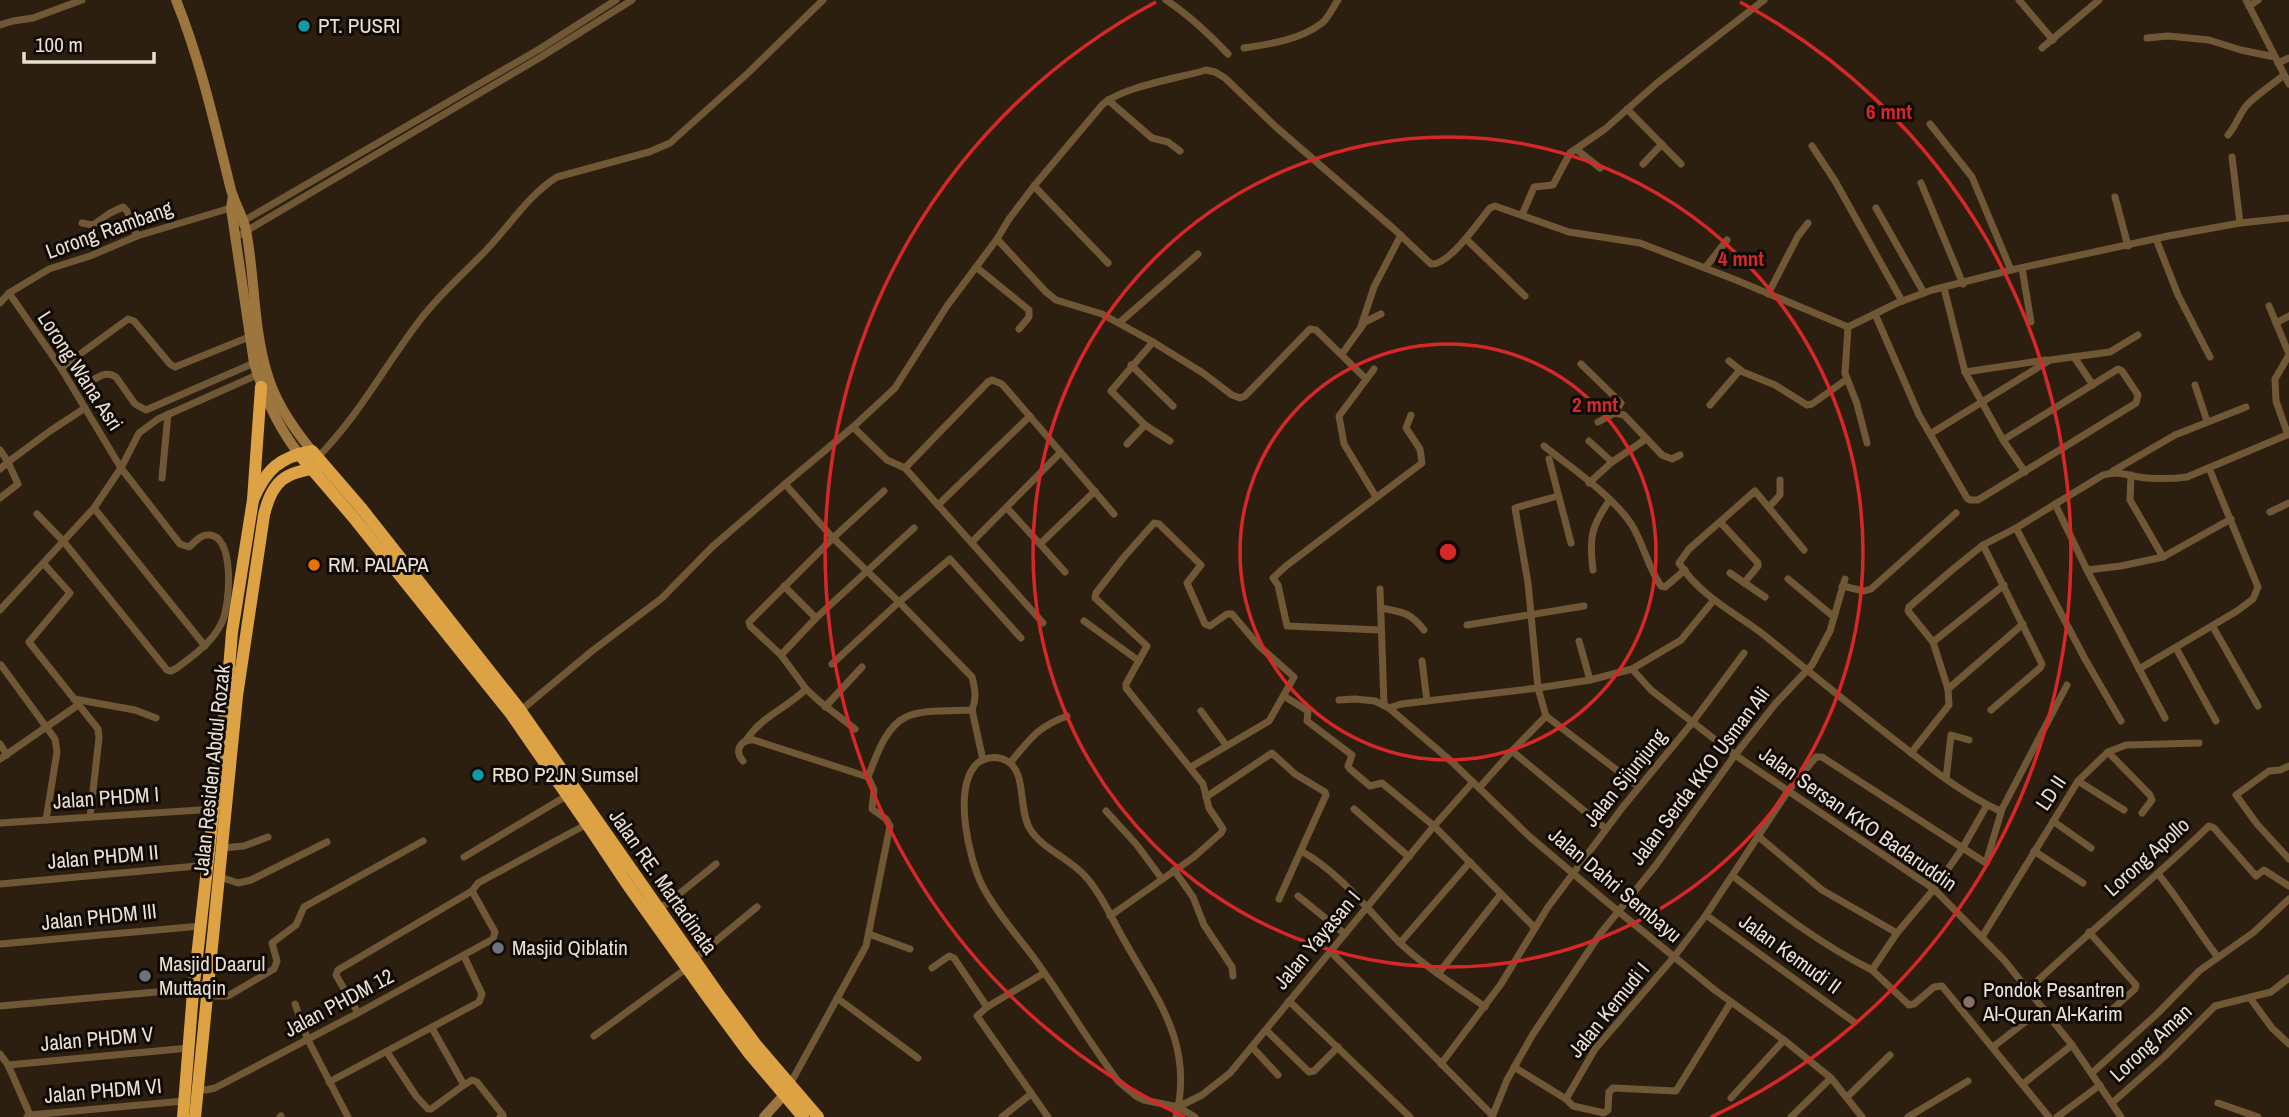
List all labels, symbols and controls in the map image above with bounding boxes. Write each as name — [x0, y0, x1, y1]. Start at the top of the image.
place label: PT. PUSRI — [318, 11, 400, 40]
marker: PT. PUSRI — [296, 18, 312, 34]
scale bar — [24, 21, 154, 65]
text: 100 m — [35, 30, 83, 59]
text: 6 mnt — [1866, 97, 1912, 126]
street label: Lorong Rambang — [41, 193, 177, 266]
text: 4 mnt — [1718, 244, 1764, 273]
street label: Lorong Wana Asri — [31, 305, 130, 436]
text: 2 mnt — [1572, 390, 1618, 419]
centre of rings — [1436, 540, 1460, 564]
place label: RM. PALAPA — [328, 550, 429, 579]
marker: RM. PALAPA — [306, 557, 322, 573]
street label: Jalan Residen Abdul Rozak — [186, 663, 237, 877]
street label: Jalan Serda KKO Usman Ali — [1623, 681, 1776, 871]
street label: Jalan Sijunjung — [1576, 722, 1673, 833]
street label: Jalan Sersan KKO Badaruddin — [1754, 739, 1963, 898]
place label: RBO P2JN Sumsel — [492, 760, 638, 789]
marker: RBO P2JN Sumsel — [470, 767, 486, 783]
street label: LD II — [2028, 770, 2073, 816]
street label: Jalan PHDM I — [52, 779, 160, 816]
street label: Jalan RE. Martadinata — [602, 803, 725, 961]
street label: Lorong Apollo — [2098, 811, 2196, 903]
street label: Jalan Dahri Sembayu — [1543, 820, 1688, 949]
street label: Jalan PHDM II — [46, 837, 160, 876]
street label: Jalan Yayasan I — [1267, 884, 1367, 995]
street label: Jalan PHDM III — [40, 896, 158, 937]
street label: Jalan Kemudi II — [1733, 907, 1847, 1000]
place label: Masjid Qiblatin — [512, 933, 628, 962]
marker: Masjid Qiblatin — [490, 940, 506, 956]
place label: Masjid Daarul Muttaqin — [159, 949, 265, 1002]
street label: Jalan Kemudi I — [1561, 956, 1656, 1063]
street label: Jalan PHDM 12 — [279, 961, 399, 1044]
marker: Masjid Daarul Muttaqin — [137, 968, 153, 984]
place label: Pondok Pesantren Al-Quran Al-Karim — [1982, 975, 2125, 1028]
marker: Pondok Pesantren Al-Quran Al-Karim — [1961, 994, 1977, 1010]
street label: Lorong Aman — [2103, 997, 2198, 1088]
street label: Jalan PHDM V — [39, 1019, 155, 1058]
street label: Jalan PHDM VI — [43, 1071, 163, 1110]

